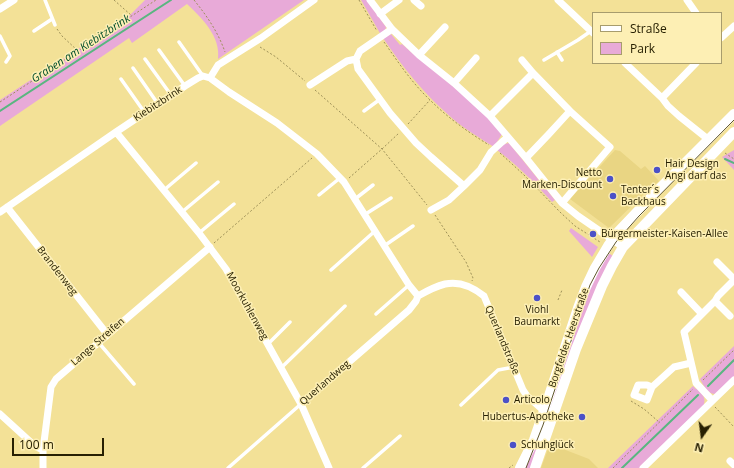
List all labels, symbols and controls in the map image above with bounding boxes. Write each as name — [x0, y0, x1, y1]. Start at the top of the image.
water label: Graben am Kiebitzbrink — [29, 12, 133, 86]
legend — [592, 12, 722, 64]
text: Straße — [630, 20, 667, 37]
text: Park — [630, 40, 655, 57]
street label: Kiebitzbrink — [132, 84, 184, 124]
place label: Hair Design Angi darf das — [665, 158, 726, 182]
marker: Hair Design Angi darf das — [652, 165, 662, 175]
place label: Netto Marken-Discount — [522, 167, 602, 190]
marker: Netto Marken-Discount — [605, 174, 615, 184]
place label: Tenter´s Backhaus — [621, 184, 666, 208]
marker: Tenter´s Backhaus — [608, 191, 618, 201]
place label: Bürgermeister-Kaisen-Allee — [601, 228, 728, 240]
marker: Bürgermeister-Kaisen-Allee — [588, 229, 598, 239]
street label: Brandenweg — [34, 244, 80, 298]
street label: Moorkuhlenweg — [223, 270, 271, 342]
street label: Borgfelder Heerstraße — [546, 287, 592, 389]
marker: Viohl Baumarkt — [532, 293, 542, 303]
street label: Querlandstraße — [482, 304, 522, 376]
place label: Viohl Baumarkt — [514, 304, 560, 328]
street label: Lange Streifen — [69, 316, 127, 368]
street label: Querlandweg — [297, 358, 353, 408]
place label: Articolo — [514, 394, 550, 406]
marker: Articolo — [501, 395, 511, 405]
place label: Hubertus-Apotheke — [482, 411, 574, 423]
marker: Hubertus-Apotheke — [577, 412, 587, 422]
north arrow — [682, 416, 722, 456]
scale bar — [14, 430, 106, 456]
text: 100 m — [19, 436, 54, 453]
place label: Schuhglück — [521, 439, 574, 451]
marker: Schuhglück — [508, 440, 518, 450]
text: N — [693, 440, 705, 456]

